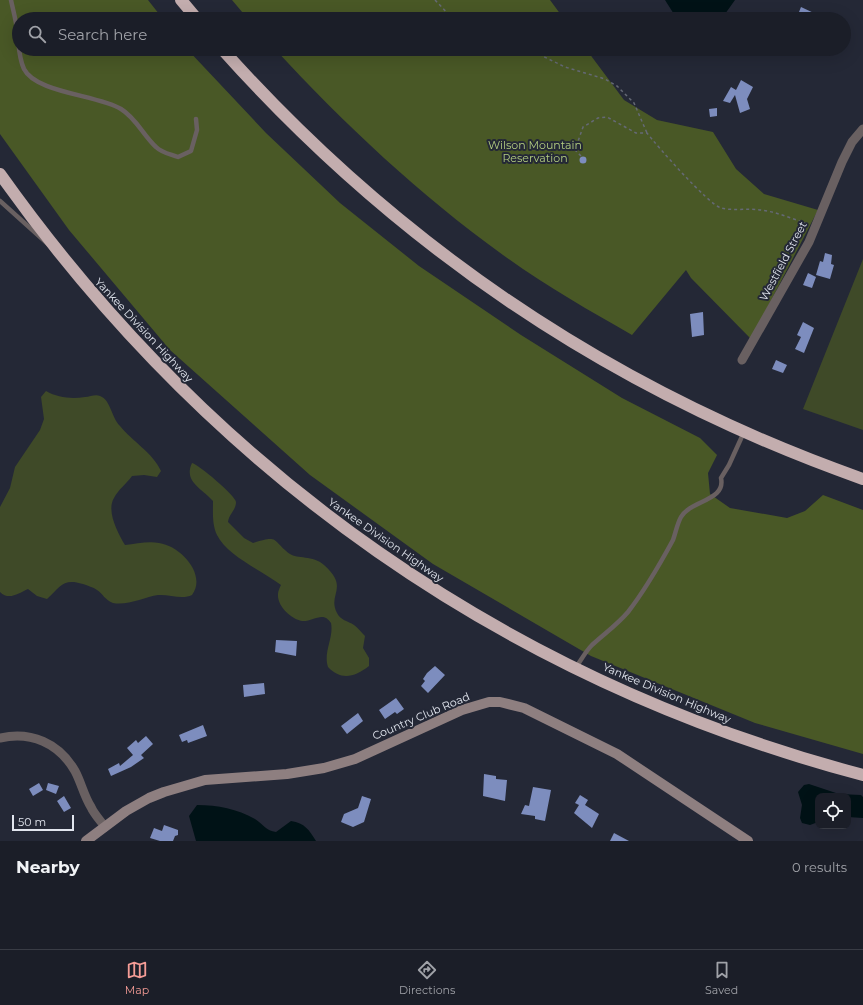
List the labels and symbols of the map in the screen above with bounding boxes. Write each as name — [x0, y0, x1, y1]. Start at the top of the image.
park label: Wilson Mountain Reservation — [488, 138, 582, 165]
street label: Westfield Street — [756, 218, 810, 303]
street label: Yankee Division Highway — [92, 275, 196, 385]
street label: Yankee Division Highway — [326, 495, 446, 585]
street label: Yankee Division Highway — [601, 660, 733, 726]
street label: Country Club Road — [370, 689, 472, 743]
scale bar — [12, 813, 74, 832]

